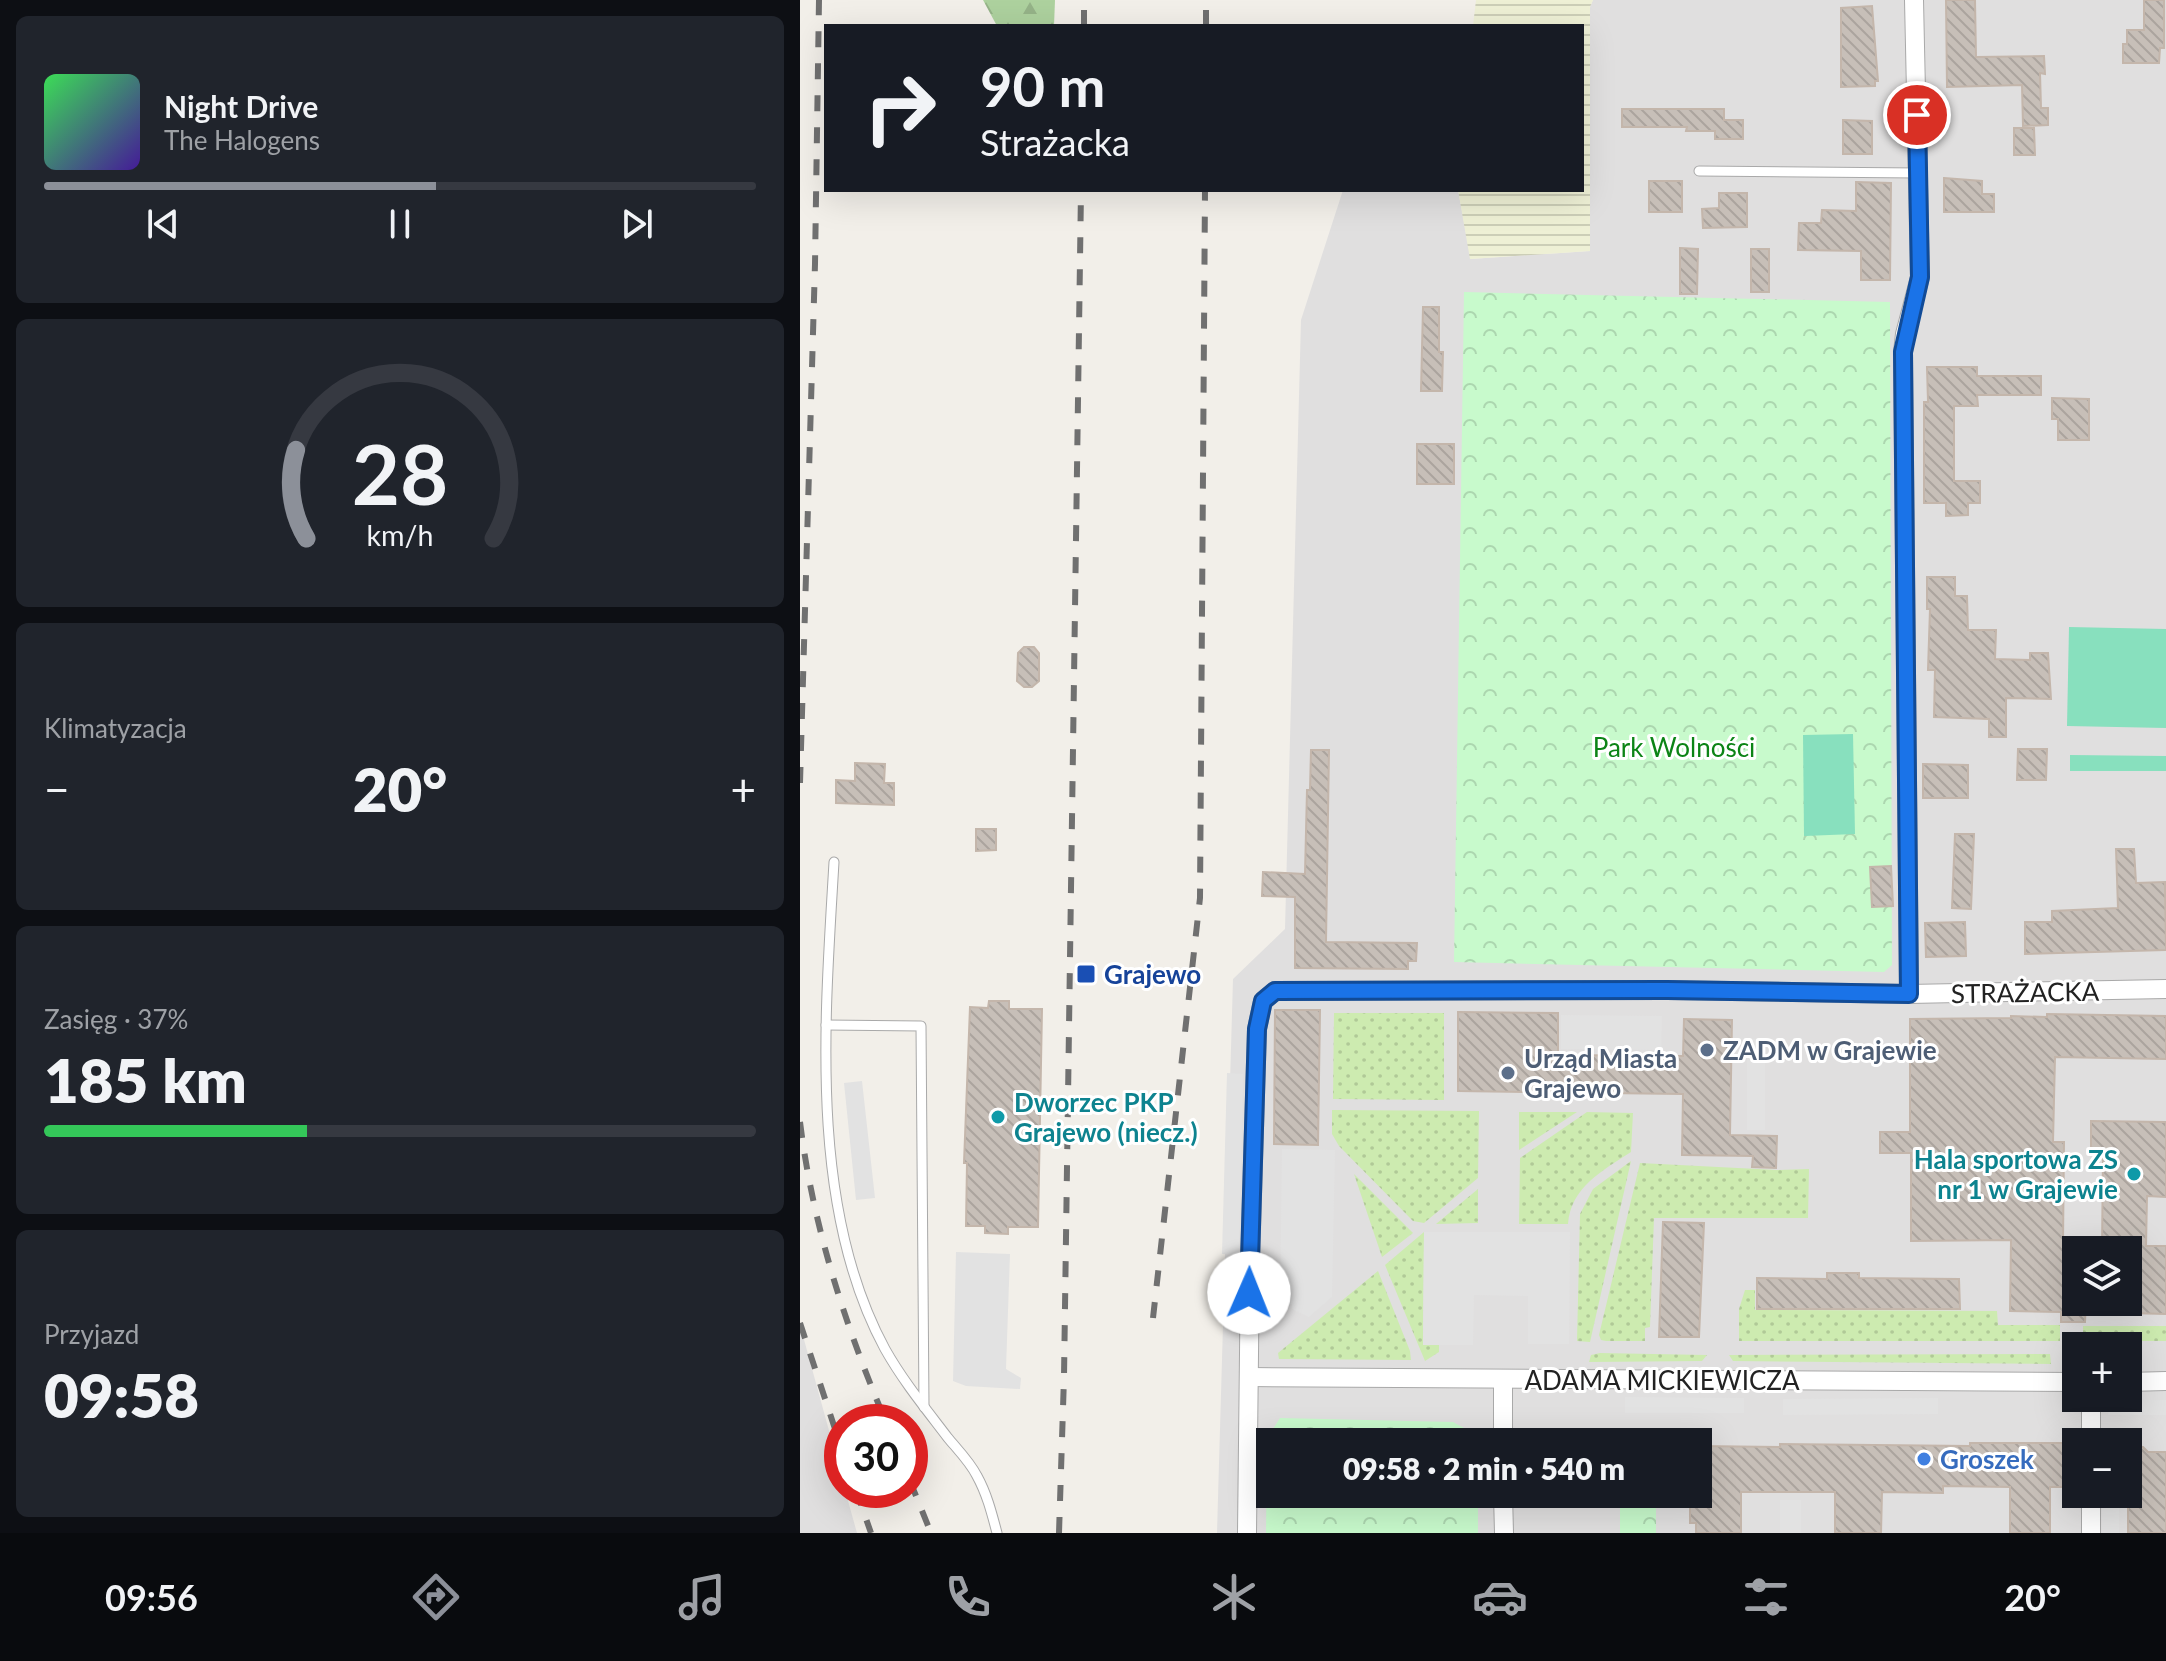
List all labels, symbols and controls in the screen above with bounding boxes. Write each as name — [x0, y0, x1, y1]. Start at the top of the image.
text: 90 m — [980, 52, 1105, 119]
icon: right — [848, 56, 952, 160]
pin — [1883, 81, 1951, 149]
text: Night Drive — [164, 88, 318, 124]
icon: arrive — [1895, 93, 1939, 137]
text: Strażacka — [980, 120, 1130, 164]
text: The Halogens — [164, 124, 320, 156]
icon: previous — [141, 202, 185, 246]
icon: pause — [378, 202, 422, 246]
icon: next — [615, 202, 659, 246]
text: 28 — [352, 423, 448, 523]
text: km/h — [367, 518, 433, 552]
text: Klimatyzacja — [44, 712, 187, 744]
park label: Park Wolności — [1593, 731, 1755, 763]
text: 20° — [353, 753, 447, 825]
text: − — [44, 763, 70, 815]
text: + — [730, 763, 756, 815]
place label: Grajewo — [1104, 958, 1201, 990]
marker: Grajewo — [1075, 963, 1097, 985]
street label: STRAŻACKA — [1951, 975, 2100, 1009]
text: Zasięg · 37% — [44, 1003, 188, 1035]
place label: ZADM w Grajewie — [1723, 1034, 1937, 1066]
marker: ZADM w Grajewie — [1698, 1041, 1716, 1059]
place label: Urząd Miasta Grajewo — [1524, 1042, 1677, 1104]
text: 185 km — [44, 1044, 247, 1116]
marker: Urząd Miasta Grajewo — [1499, 1064, 1517, 1082]
place label: Dworzec PKP Grajewo (niecz.) — [1014, 1086, 1198, 1148]
marker: Dworzec PKP Grajewo (niecz.) — [989, 1108, 1007, 1126]
place label: Hala sportowa ZS nr 1 w Grajewie — [1914, 1143, 2118, 1205]
marker: Hala sportowa ZS nr 1 w Grajewie — [2125, 1165, 2143, 1183]
map controls — [2062, 1236, 2142, 1508]
button: layers — [2062, 1236, 2142, 1316]
position arrow — [1207, 1251, 1291, 1335]
text: Przyjazd — [44, 1318, 139, 1350]
button: + — [2062, 1332, 2142, 1412]
text: 09:58 — [44, 1359, 199, 1431]
street label: ADAMA MICKIEWICZA — [1524, 1364, 1800, 1396]
speed limit sign: 30 — [824, 1404, 928, 1508]
button: − — [2062, 1428, 2142, 1508]
place label: Groszek — [1940, 1443, 2034, 1475]
text: 09:58 · 2 min · 540 m — [1343, 1450, 1625, 1486]
marker: Groszek — [1915, 1450, 1933, 1468]
icon: directions — [408, 1569, 464, 1625]
icon: music — [674, 1569, 730, 1625]
icon: phone — [940, 1569, 996, 1625]
icon: climate — [1206, 1569, 1262, 1625]
icon: car — [1472, 1569, 1528, 1625]
icon: filters — [1738, 1569, 1794, 1625]
text: 09:56 — [105, 1575, 198, 1619]
text: 20° — [2004, 1575, 2061, 1619]

